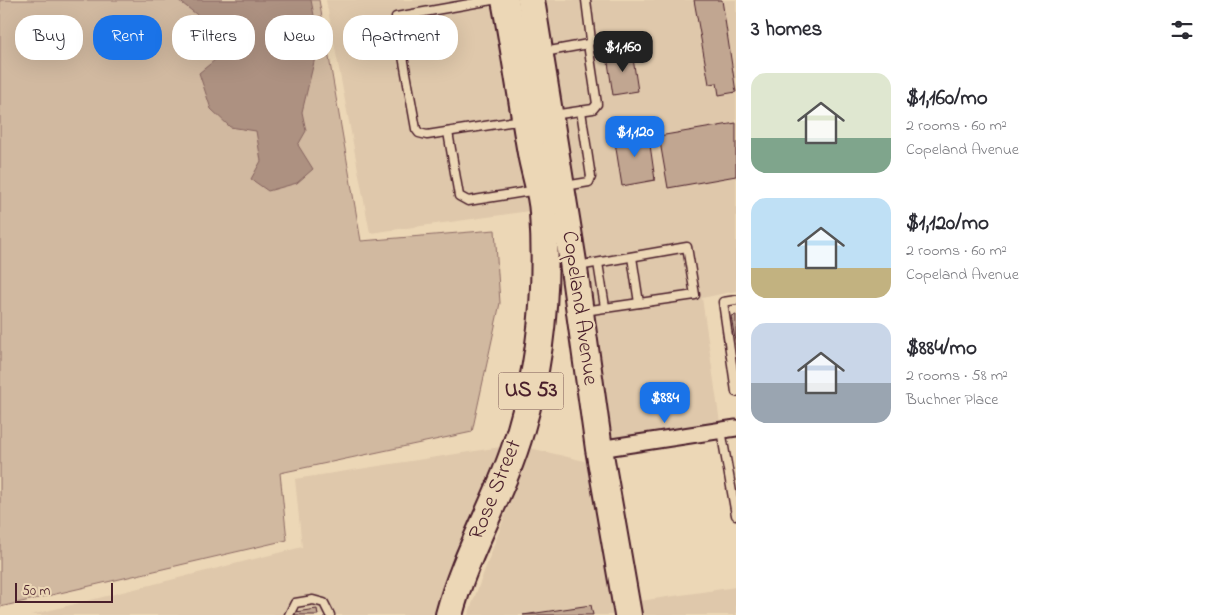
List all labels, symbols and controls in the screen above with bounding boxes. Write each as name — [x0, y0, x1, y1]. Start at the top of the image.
chip: Buy — [15, 15, 83, 60]
chip: Rent — [93, 15, 162, 60]
chip: Filters — [172, 15, 255, 60]
chip: New — [265, 15, 333, 60]
chip: Apartment — [343, 15, 458, 60]
text: 3 homes — [751, 15, 822, 45]
icon: filters — [1168, 16, 1196, 44]
pin: $1,160 — [582, 30, 664, 73]
text: $1,160 — [605, 35, 641, 59]
text: $1,160/mo — [906, 84, 988, 114]
icon: home — [791, 93, 851, 153]
text: 2 rooms · 60 m² — [906, 114, 1007, 138]
pin: $1,120 — [594, 116, 676, 158]
text: $1,120 — [616, 120, 654, 144]
text: Copeland Avenue — [906, 138, 1019, 162]
text: $1,120/mo — [906, 209, 989, 239]
icon: home — [791, 218, 851, 278]
street label: Copeland Avenue — [552, 229, 606, 387]
text: 2 rooms · 60 m² — [906, 239, 1007, 263]
text: Copeland Avenue — [906, 263, 1019, 287]
text: $884/mo — [906, 334, 977, 364]
icon: home — [791, 343, 851, 403]
text: 2 rooms · 58 m² — [906, 364, 1008, 388]
road number: US 53 — [498, 372, 564, 410]
pin: $884 — [635, 382, 695, 424]
text: $884 — [651, 386, 679, 410]
text: Buchner Place — [906, 388, 999, 412]
street label: Rose Street — [461, 434, 531, 545]
scale bar — [15, 580, 112, 603]
text: 50 m — [22, 581, 50, 602]

